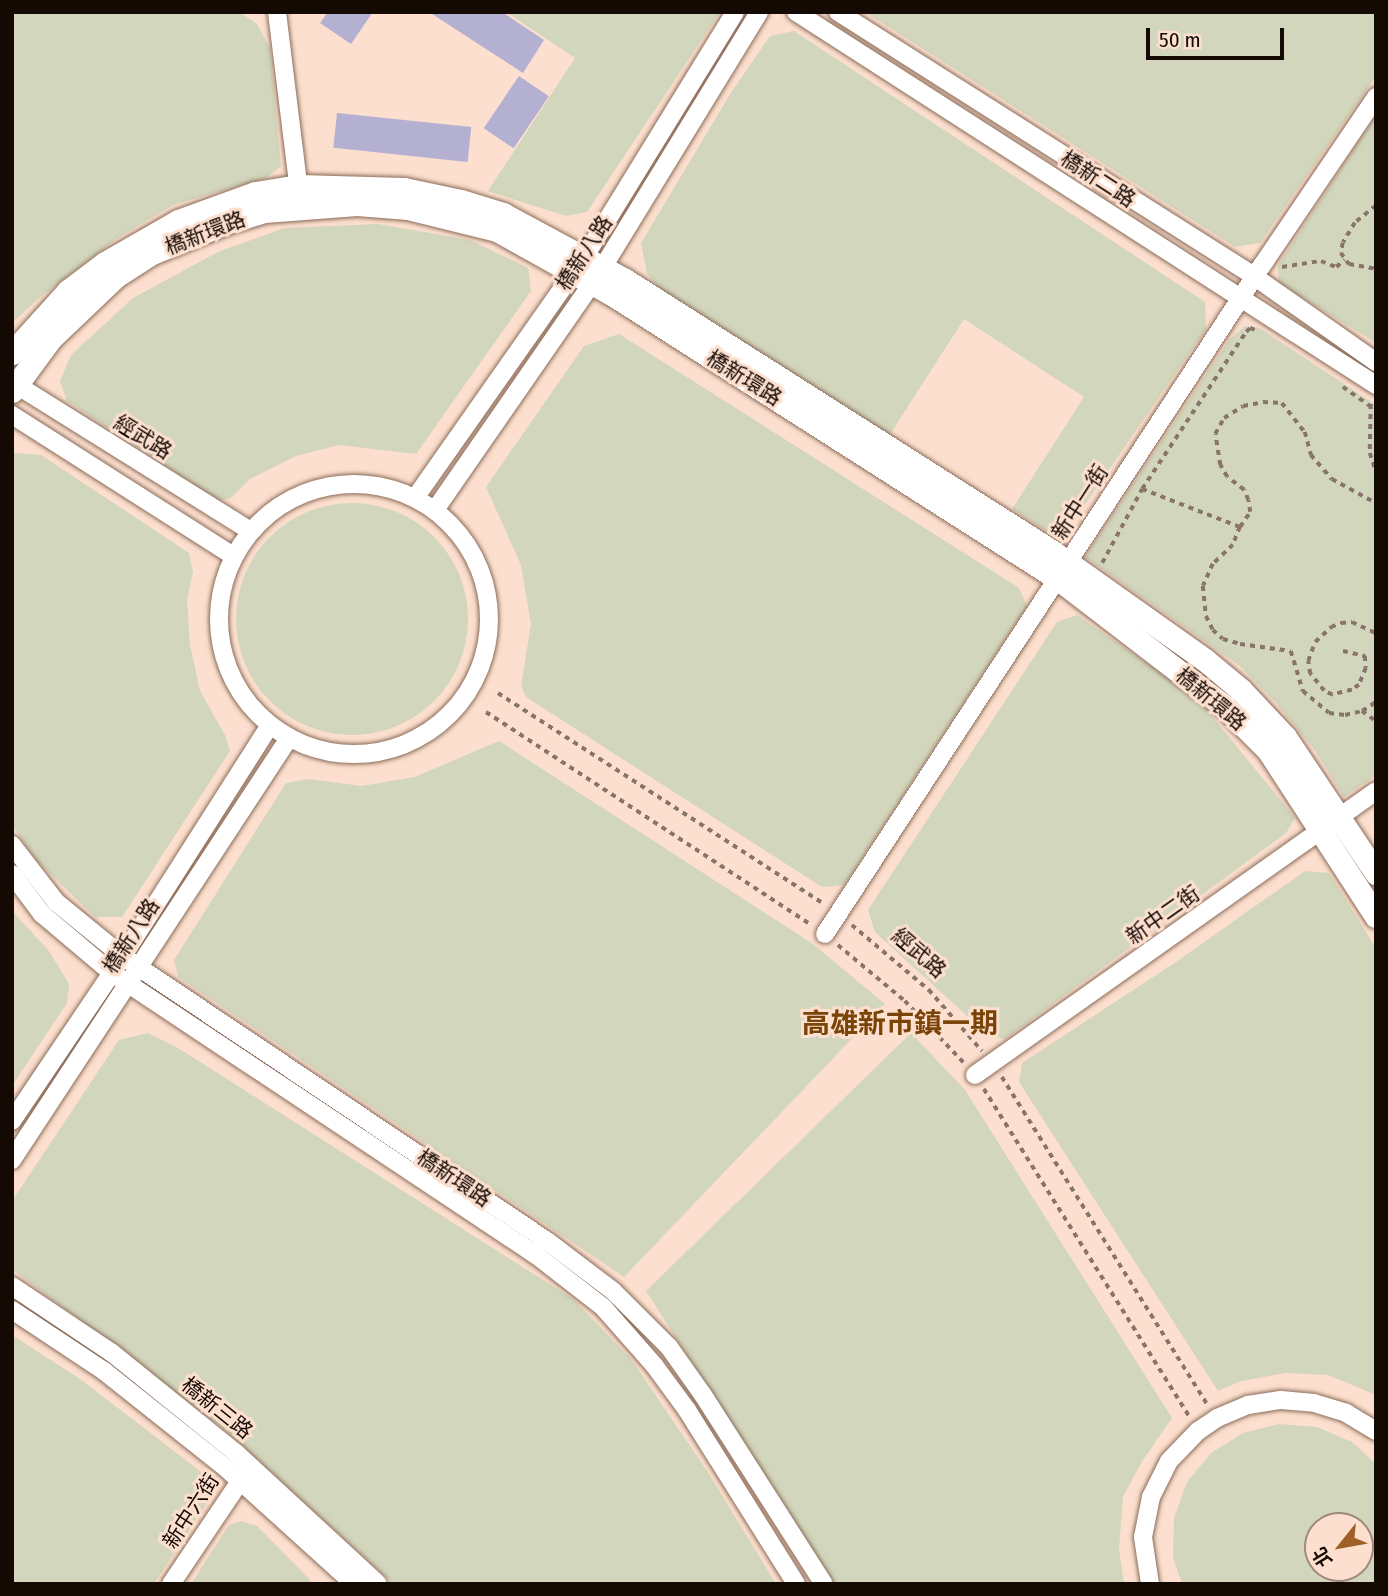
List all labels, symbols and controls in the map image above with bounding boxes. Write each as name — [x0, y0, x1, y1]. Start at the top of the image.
scale bar — [1150, 14, 1288, 58]
text: 50 m — [1159, 27, 1201, 53]
street label: 橋新二路 — [1056, 146, 1140, 212]
street label: 橋新環路 — [161, 206, 249, 260]
street label: 橋新八路 — [551, 211, 617, 295]
street label: 橋新環路 — [702, 345, 786, 411]
street label: 經武路 — [110, 410, 176, 464]
street label: 新中一街 — [1047, 460, 1113, 544]
street label: 橋新環路 — [1171, 662, 1251, 736]
street label: 新中二街 — [1121, 881, 1205, 949]
street label: 橋新八路 — [98, 894, 164, 978]
street label: 經武路 — [887, 923, 951, 983]
district label: 高雄新市鎮一期 — [802, 1007, 998, 1041]
street label: 橋新環路 — [412, 1144, 496, 1212]
street label: 橋新三路 — [176, 1372, 258, 1444]
street label: 新中六街 — [158, 1469, 224, 1553]
north arrow — [1304, 1512, 1374, 1582]
text: 北 — [1308, 1543, 1337, 1571]

